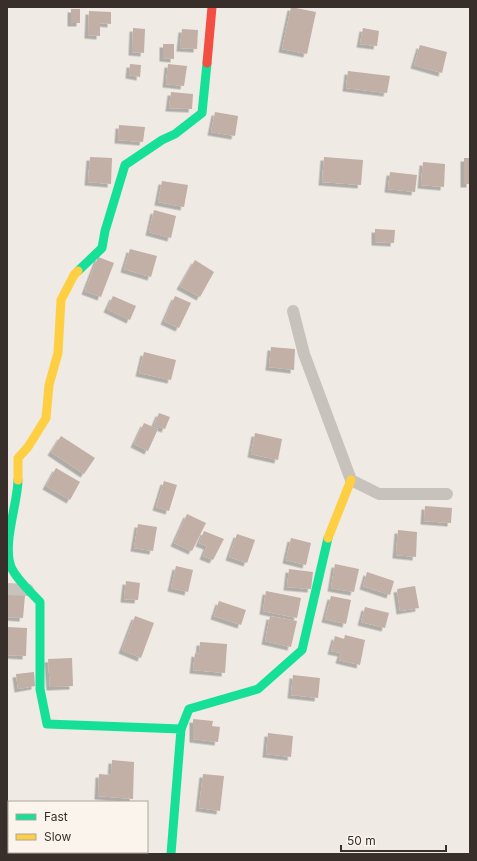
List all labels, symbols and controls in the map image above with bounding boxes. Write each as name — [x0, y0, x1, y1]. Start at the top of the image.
legend — [8, 801, 148, 853]
text: Fast — [44, 809, 68, 824]
scale bar — [341, 827, 446, 853]
text: Slow — [44, 829, 72, 844]
text: 50 m — [347, 833, 376, 848]

